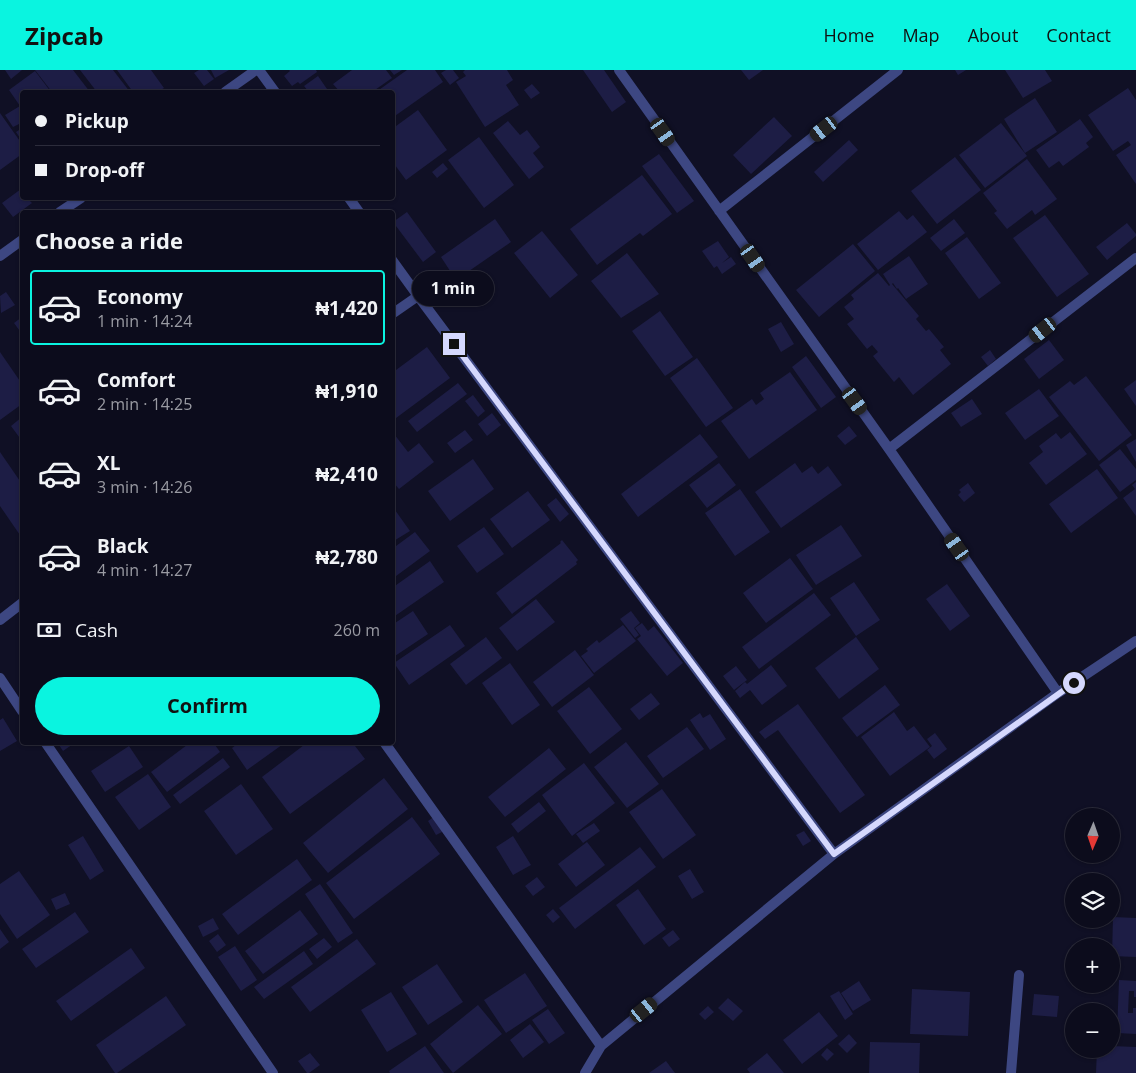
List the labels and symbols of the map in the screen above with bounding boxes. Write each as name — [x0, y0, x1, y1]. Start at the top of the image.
car — [807, 114, 840, 144]
car — [648, 115, 677, 149]
car — [738, 241, 767, 275]
callout: 1 min — [413, 272, 495, 306]
car — [1026, 315, 1059, 345]
route end — [443, 333, 465, 355]
car — [840, 384, 869, 418]
car — [942, 530, 971, 564]
route start — [1063, 672, 1085, 694]
north arrow — [1065, 808, 1120, 862]
car — [627, 995, 660, 1025]

